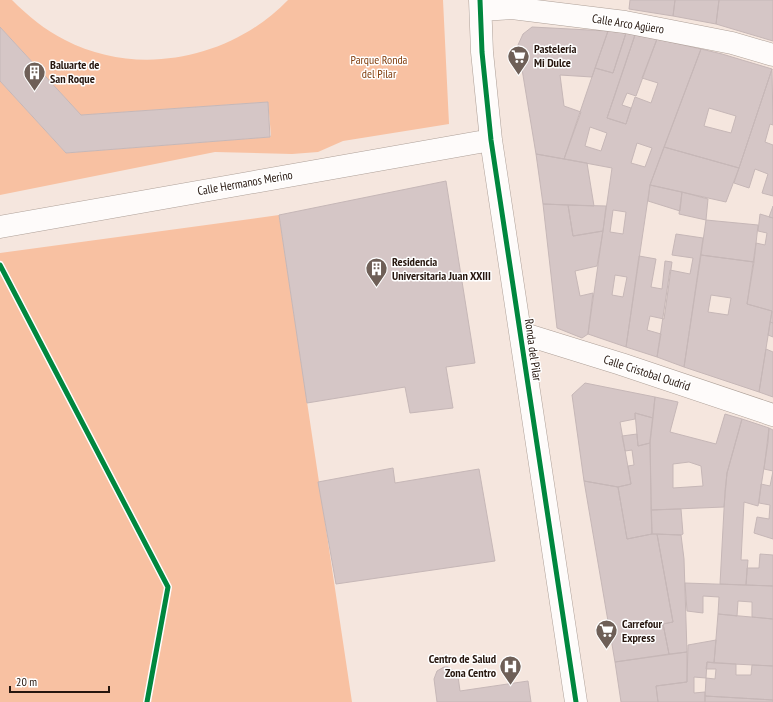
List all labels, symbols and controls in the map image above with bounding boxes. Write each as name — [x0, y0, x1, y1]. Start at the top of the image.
street label: Calle Arco Agüero — [591, 10, 665, 37]
place label: Pastelería Mi Dulce — [534, 41, 577, 70]
supermarket icon: Pastelería Mi Dulce — [506, 43, 532, 76]
park label: Parque Ronda del Pilar — [351, 52, 408, 81]
place label: Baluarte de San Roque — [50, 57, 99, 86]
building icon: Baluarte de San Roque — [21, 59, 47, 92]
street label: Calle Hermanos Merino — [196, 167, 294, 198]
place label: Residencia Universitaria Juan XXIII — [392, 254, 491, 283]
building icon: Residencia Universitaria Juan XXIII — [363, 256, 389, 289]
street label: Ronda del Pilar — [522, 318, 545, 383]
street label: Calle Cristobal Oudrid — [602, 351, 692, 394]
place label: Carrefour Express — [622, 616, 662, 645]
supermarket icon: Carrefour Express — [594, 618, 620, 651]
place label: Centro de Salud Zona Centro — [429, 651, 497, 680]
hospital icon: Centro de Salud Zona Centro — [498, 653, 524, 686]
scale bar — [10, 668, 109, 694]
text: 20 m — [16, 674, 37, 689]

